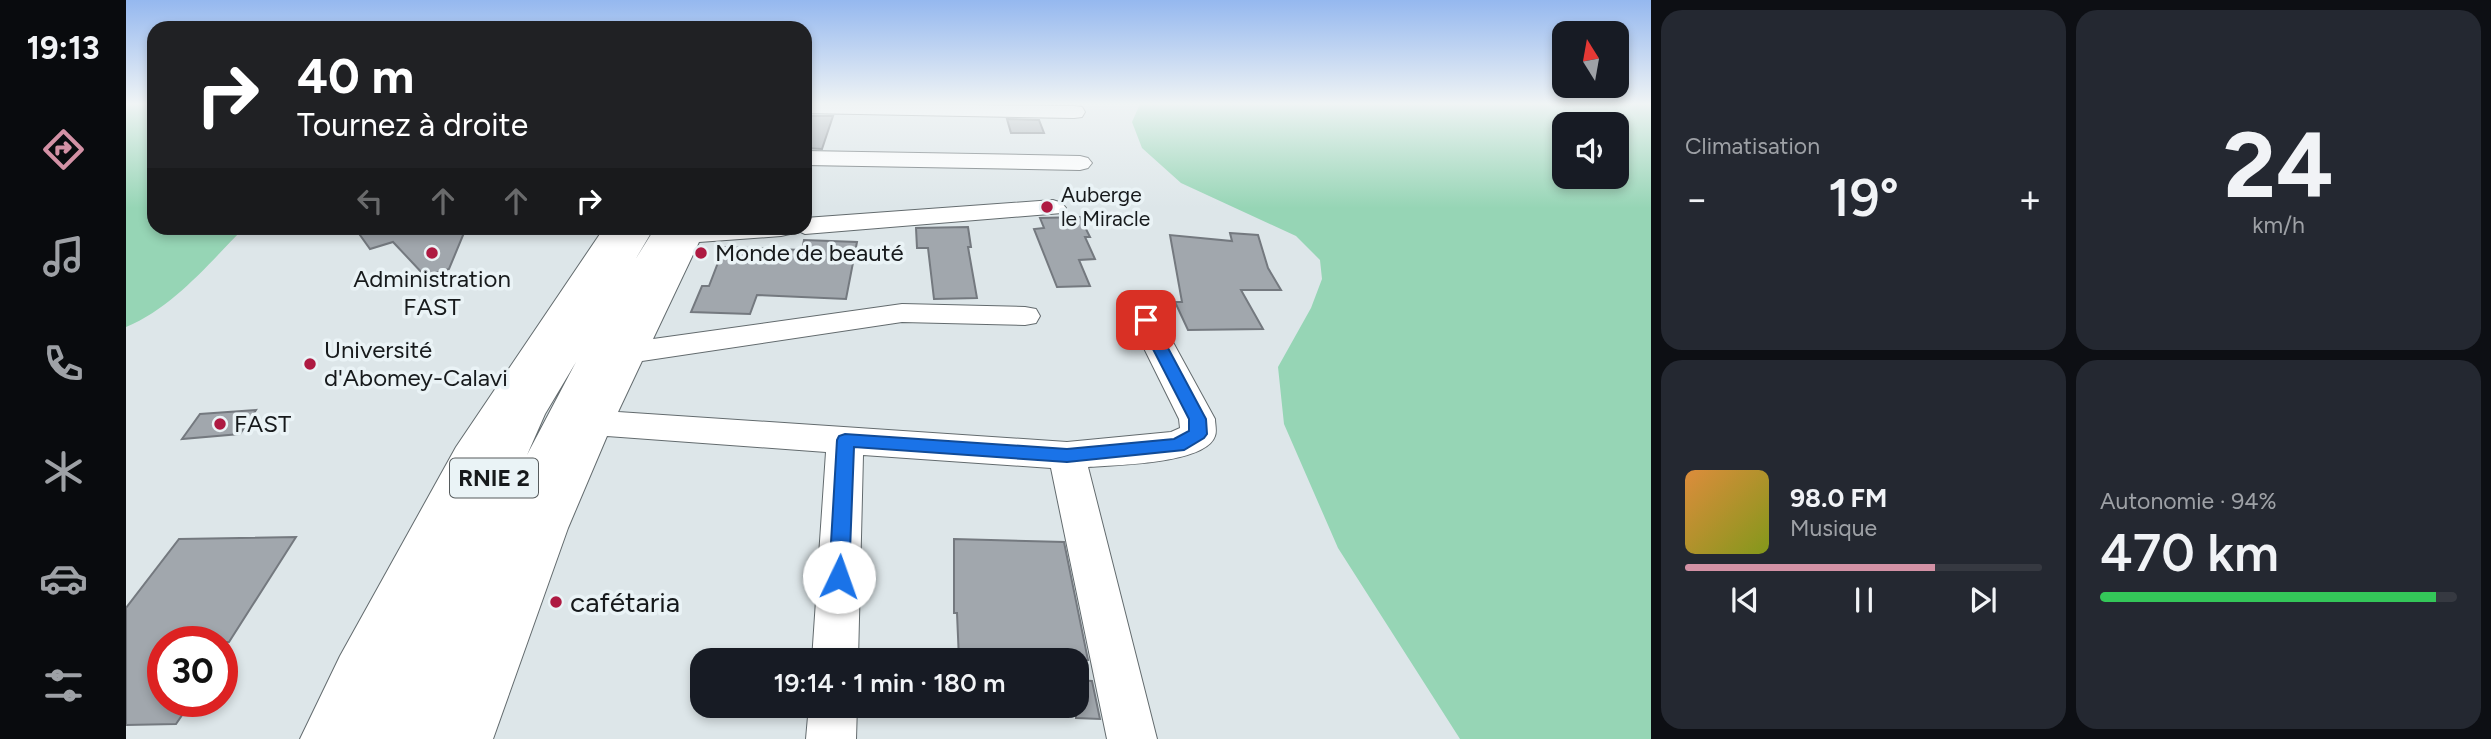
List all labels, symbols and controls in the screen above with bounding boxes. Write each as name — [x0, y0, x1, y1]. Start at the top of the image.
north arrow — [1552, 21, 1629, 98]
map controls — [1552, 21, 1629, 189]
text: 19:13 — [27, 29, 100, 67]
text: 40 m — [297, 46, 414, 105]
icon: right — [182, 49, 273, 140]
text: Tournez à droite — [297, 106, 528, 144]
text: 24 — [2223, 111, 2334, 220]
button: sound — [1552, 112, 1629, 189]
icon: directions — [39, 125, 88, 174]
text: Climatisation — [1685, 132, 1820, 160]
text: 19° — [1828, 167, 1899, 229]
text: − — [1685, 176, 1709, 222]
text: + — [2018, 176, 2042, 222]
icon: left — [351, 182, 389, 220]
icon: ahead — [424, 182, 462, 220]
icon: ahead — [497, 182, 535, 220]
icon: right — [570, 182, 608, 220]
place label: Auberge le Miracle — [1061, 182, 1150, 231]
marker: Auberge le Miracle — [1039, 199, 1055, 215]
text: km/h — [2252, 211, 2305, 239]
icon: music — [39, 232, 88, 281]
place label: Monde de beauté — [715, 238, 904, 267]
marker: Administration FAST — [424, 245, 440, 261]
marker: Monde de beauté — [693, 245, 709, 261]
place label: Administration FAST — [353, 264, 511, 321]
pin — [1116, 290, 1176, 350]
icon: arrive — [1127, 301, 1165, 339]
place label: Université d'Abomey-Calavi — [324, 335, 508, 392]
icon: phone — [39, 339, 88, 388]
marker: Université d'Abomey-Calavi — [302, 356, 318, 372]
place label: FAST — [234, 409, 291, 438]
marker: FAST — [212, 416, 228, 432]
icon: climate — [39, 447, 88, 496]
road number: RNIE 2 — [450, 458, 538, 498]
text: 98.0 FM — [1790, 482, 1887, 514]
text: Autonomie · 94% — [2100, 487, 2277, 515]
text: Musique — [1790, 514, 1877, 542]
text: 470 km — [2100, 522, 2279, 584]
position arrow — [802, 540, 876, 614]
icon: car — [39, 554, 88, 603]
icon: previous — [1726, 581, 1764, 619]
icon: pause — [1845, 581, 1883, 619]
icon: next — [1964, 581, 2002, 619]
place label: cafétaria — [570, 585, 680, 619]
marker: cafétaria — [548, 594, 564, 610]
speed limit sign: 30 — [147, 626, 238, 717]
icon: filters — [39, 661, 88, 710]
text: 19:14 · 1 min · 180 m — [774, 667, 1005, 699]

